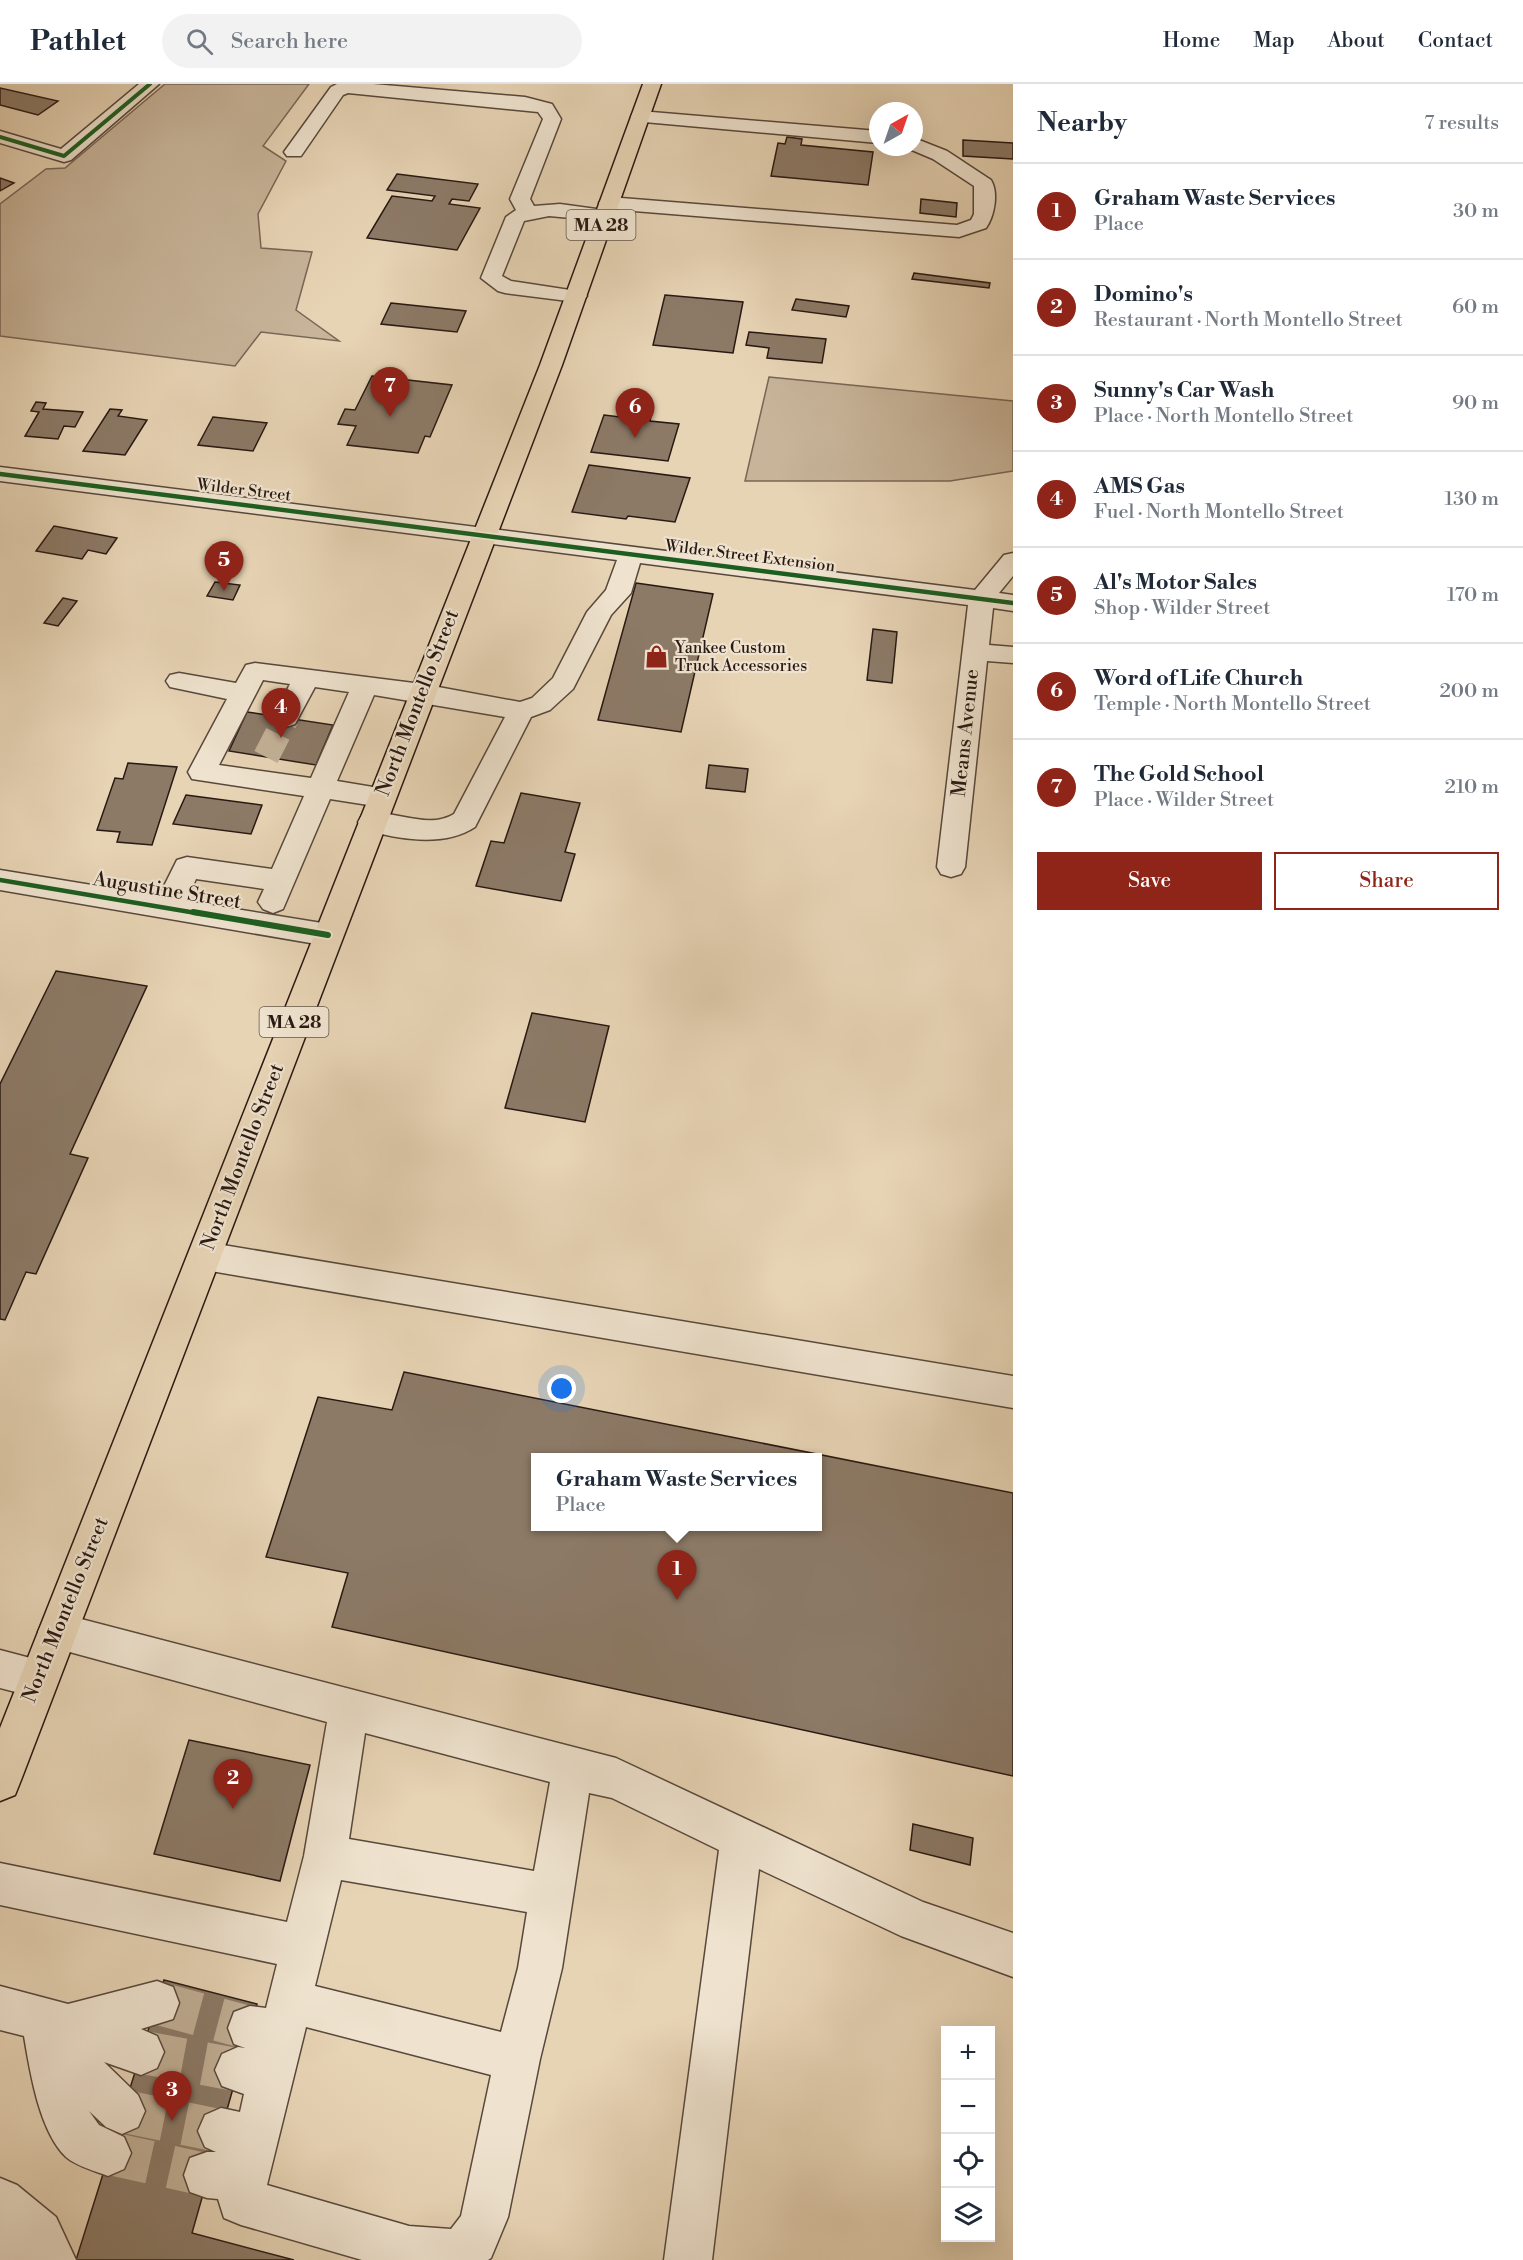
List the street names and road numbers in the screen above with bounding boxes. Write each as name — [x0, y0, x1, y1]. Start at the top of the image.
road number: MA 28 — [566, 210, 636, 240]
street label: Wilder Street — [195, 474, 293, 506]
street label: Wilder Street Extension — [663, 536, 837, 576]
street label: North Montello Street — [371, 606, 465, 800]
street label: Means Avenue — [947, 668, 985, 798]
street label: Augustine Street — [90, 867, 243, 915]
road number: MA 28 — [260, 1007, 328, 1037]
street label: North Montello Street — [196, 1060, 290, 1254]
street label: North Montello Street — [17, 1514, 115, 1706]

